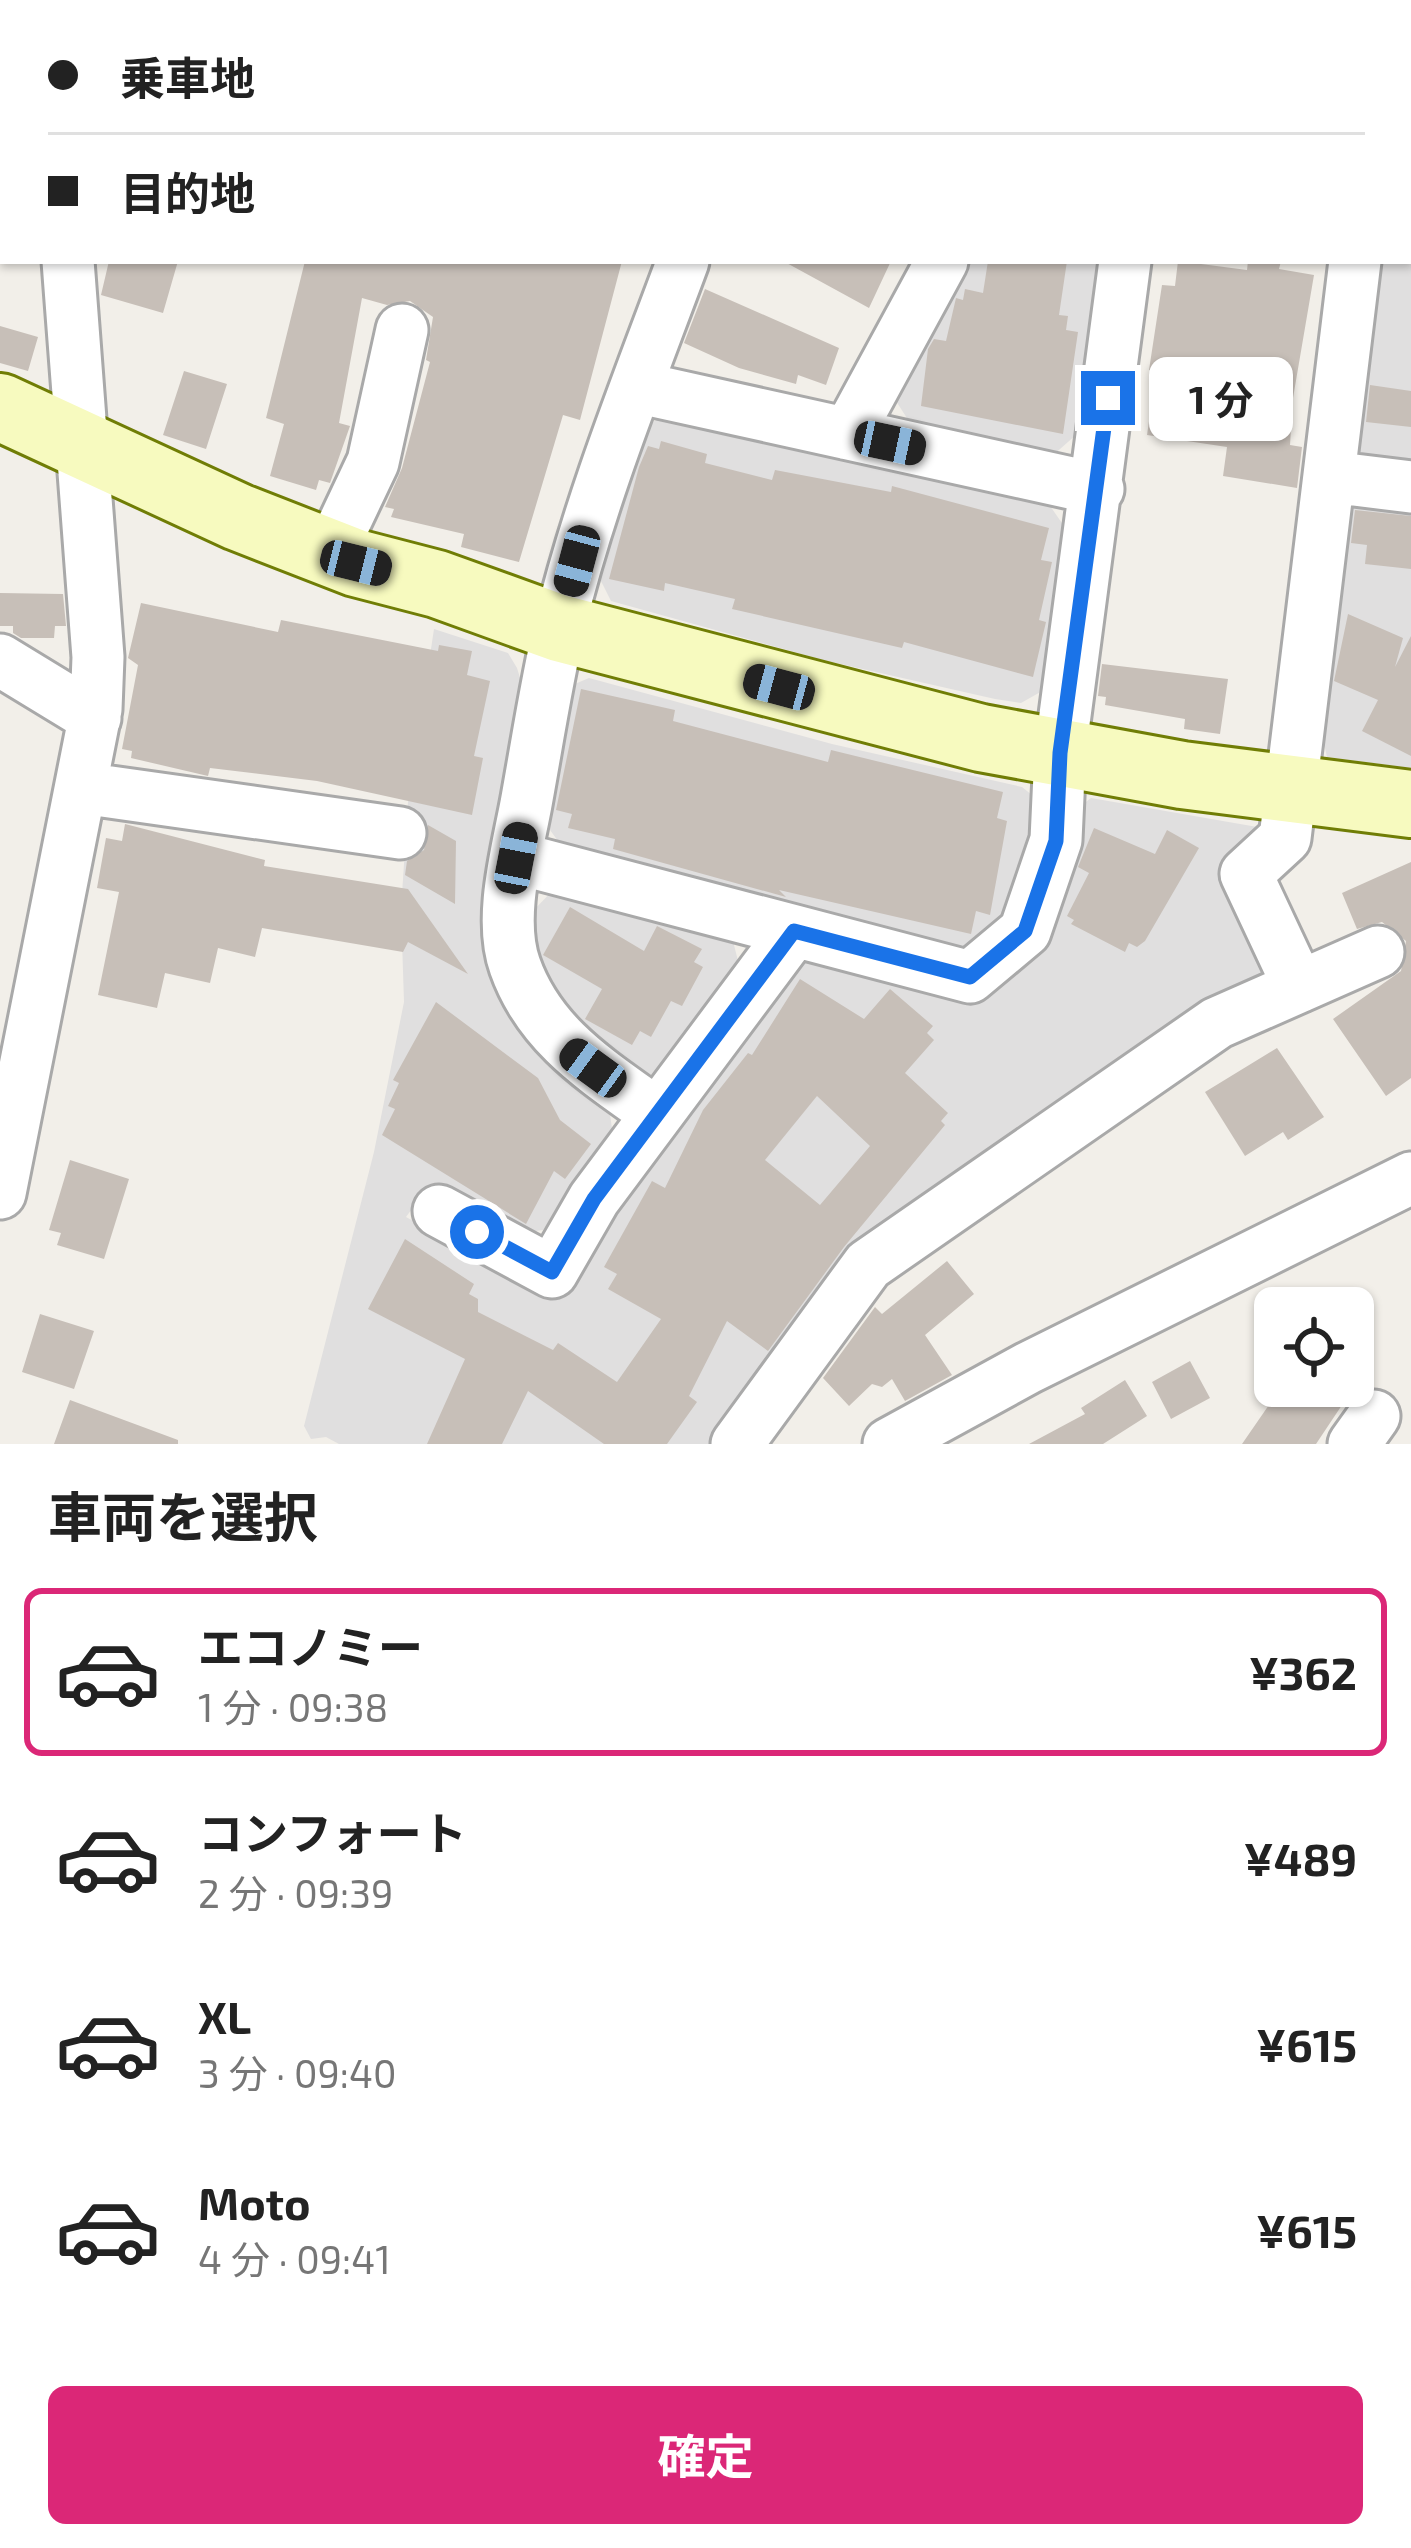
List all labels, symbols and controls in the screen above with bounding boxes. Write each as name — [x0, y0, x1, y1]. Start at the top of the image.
text: 乗車地 — [120, 50, 255, 104]
text: 目的地 — [120, 165, 255, 219]
callout: 1 分 — [1150, 356, 1294, 440]
route end — [1081, 371, 1135, 425]
text: 1 分 — [1189, 375, 1253, 422]
car — [851, 418, 929, 468]
car — [550, 522, 604, 600]
car — [317, 537, 395, 589]
car — [740, 660, 818, 714]
car — [491, 819, 541, 897]
car — [553, 1032, 633, 1104]
route start — [450, 1205, 504, 1259]
map controls — [1254, 1287, 1374, 1407]
button: locate — [1254, 1287, 1374, 1407]
text: 車両を選択 — [48, 1483, 318, 1548]
icon: car — [54, 1618, 162, 1726]
text: エコノミー — [198, 1619, 423, 1673]
text: ¥362 — [1249, 1645, 1357, 1699]
text: 1 分 · 09:38 — [198, 1683, 388, 1730]
icon: car — [54, 1804, 162, 1912]
text: コンフォート — [198, 1805, 467, 1859]
text: ¥489 — [1244, 1831, 1357, 1885]
text: 2 分 · 09:39 — [198, 1869, 393, 1916]
text: XL — [198, 1989, 251, 2043]
icon: car — [54, 1990, 162, 2098]
text: ¥615 — [1256, 2017, 1357, 2071]
text: 3 分 · 09:40 — [198, 2049, 397, 2096]
text: Moto — [198, 2175, 311, 2229]
icon: car — [54, 2176, 162, 2284]
text: ¥615 — [1256, 2203, 1357, 2257]
text: 4 分 · 09:41 — [198, 2235, 391, 2282]
button: 確定 — [48, 2386, 1363, 2524]

